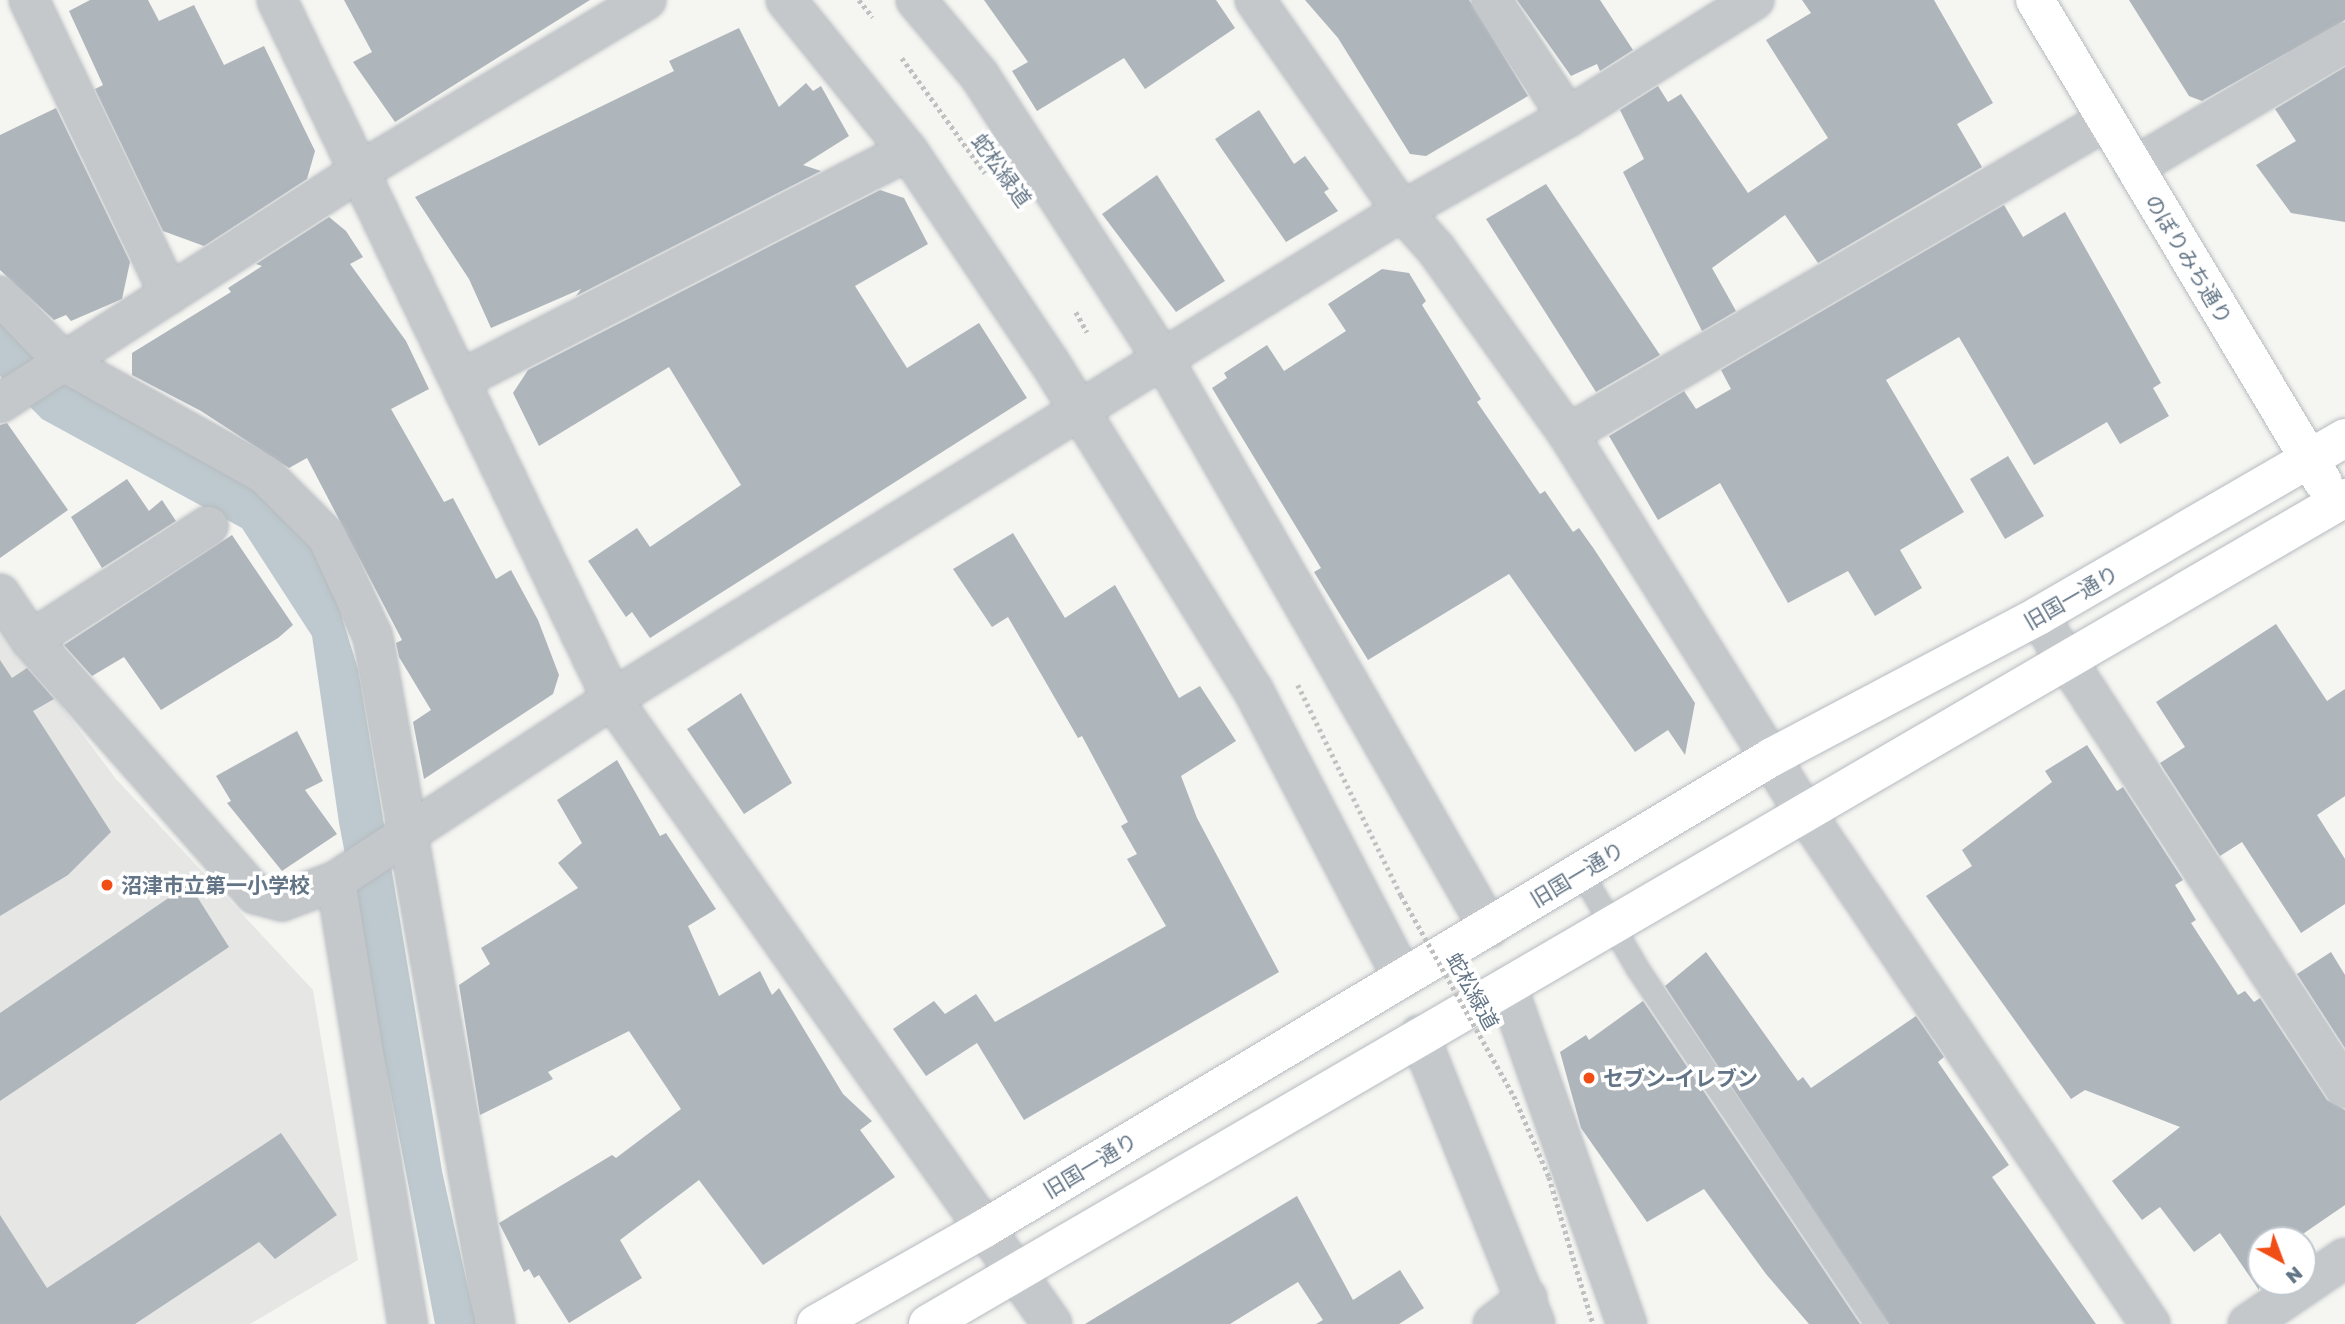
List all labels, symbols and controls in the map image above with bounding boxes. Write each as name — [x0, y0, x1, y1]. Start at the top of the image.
street label: 蛇松緑道 — [967, 129, 1037, 211]
street label: のぼりみち通り — [2140, 190, 2238, 328]
street label: 旧国一通り — [2019, 560, 2123, 634]
street label: 旧国一通り — [1526, 836, 1628, 912]
place label: 沼津市立第一小学校 — [121, 872, 310, 898]
marker: 沼津市立第一小学校 — [99, 877, 115, 893]
street label: 蛇松緑道 — [1442, 948, 1504, 1034]
place label: セブン-イレブン — [1603, 1065, 1758, 1091]
marker: セブン-イレブン — [1581, 1070, 1597, 1086]
street label: 旧国一通り — [1039, 1127, 1141, 1203]
north arrow — [2247, 1226, 2317, 1296]
text: N — [2282, 1262, 2308, 1289]

